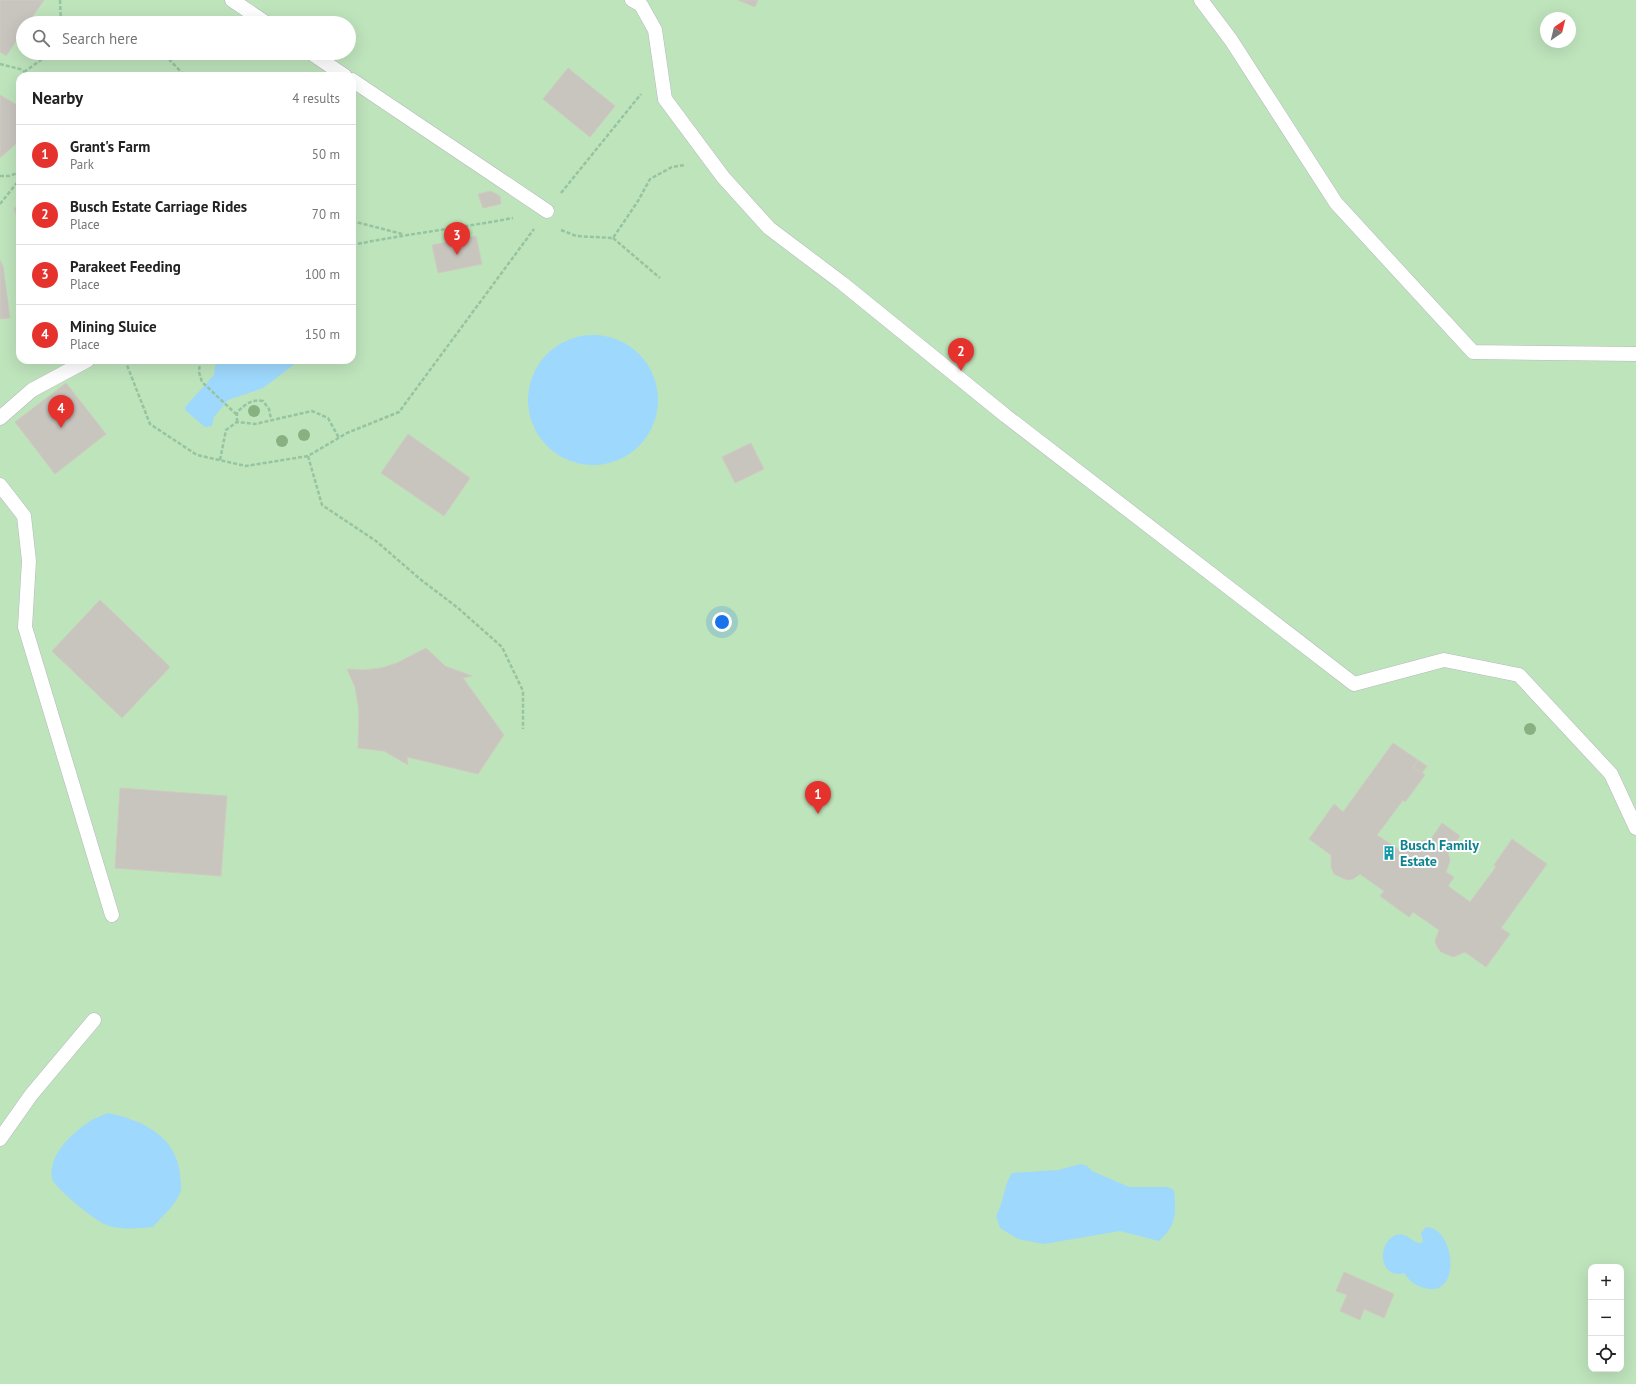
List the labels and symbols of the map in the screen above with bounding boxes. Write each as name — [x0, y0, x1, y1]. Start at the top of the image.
north arrow — [1540, 12, 1576, 48]
pin: 3 — [444, 222, 470, 255]
pin: 2 — [948, 338, 974, 371]
pin: 4 — [48, 395, 74, 428]
your location — [712, 612, 732, 632]
pin: 1 — [805, 781, 831, 814]
place label: Busch Family Estate — [1400, 836, 1479, 870]
building icon: Busch Family Estate — [1381, 845, 1397, 861]

